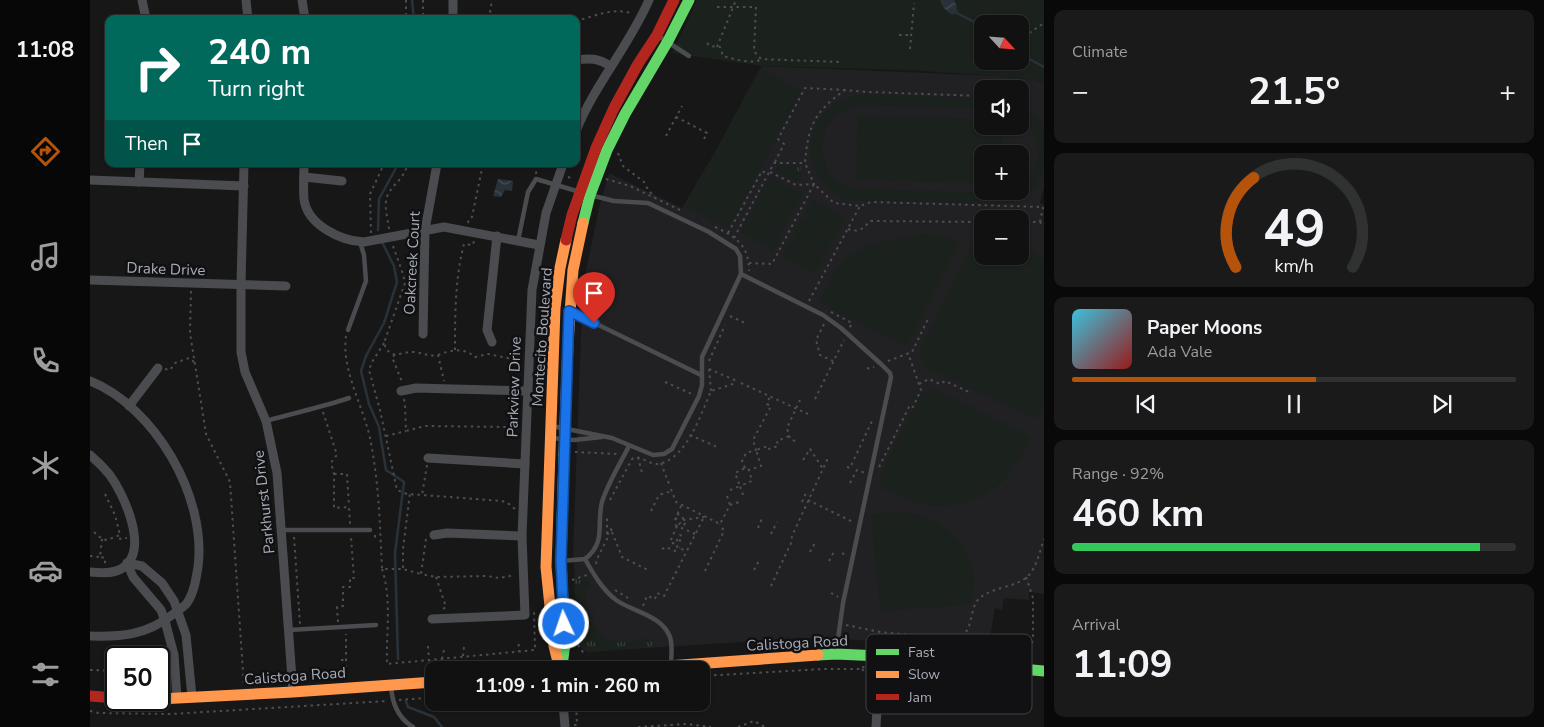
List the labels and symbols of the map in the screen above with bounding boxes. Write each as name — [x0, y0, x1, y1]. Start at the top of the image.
north arrow — [974, 15, 1029, 70]
street label: Oakcreek Court — [399, 210, 425, 315]
street label: Drake Drive — [126, 258, 206, 280]
street label: Montecito Boulevard — [527, 267, 557, 407]
pin — [573, 272, 615, 323]
street label: Parkview Drive — [502, 336, 526, 438]
street label: Parkhurst Drive — [249, 449, 279, 555]
position arrow — [537, 597, 589, 649]
street label: Calistoga Road — [746, 630, 848, 656]
legend — [866, 634, 1032, 714]
text: Fast — [908, 643, 934, 662]
speed limit sign: 50 — [105, 646, 170, 711]
street label: Calistoga Road — [243, 662, 347, 690]
text: Slow — [908, 665, 940, 684]
text: Jam — [907, 688, 932, 707]

